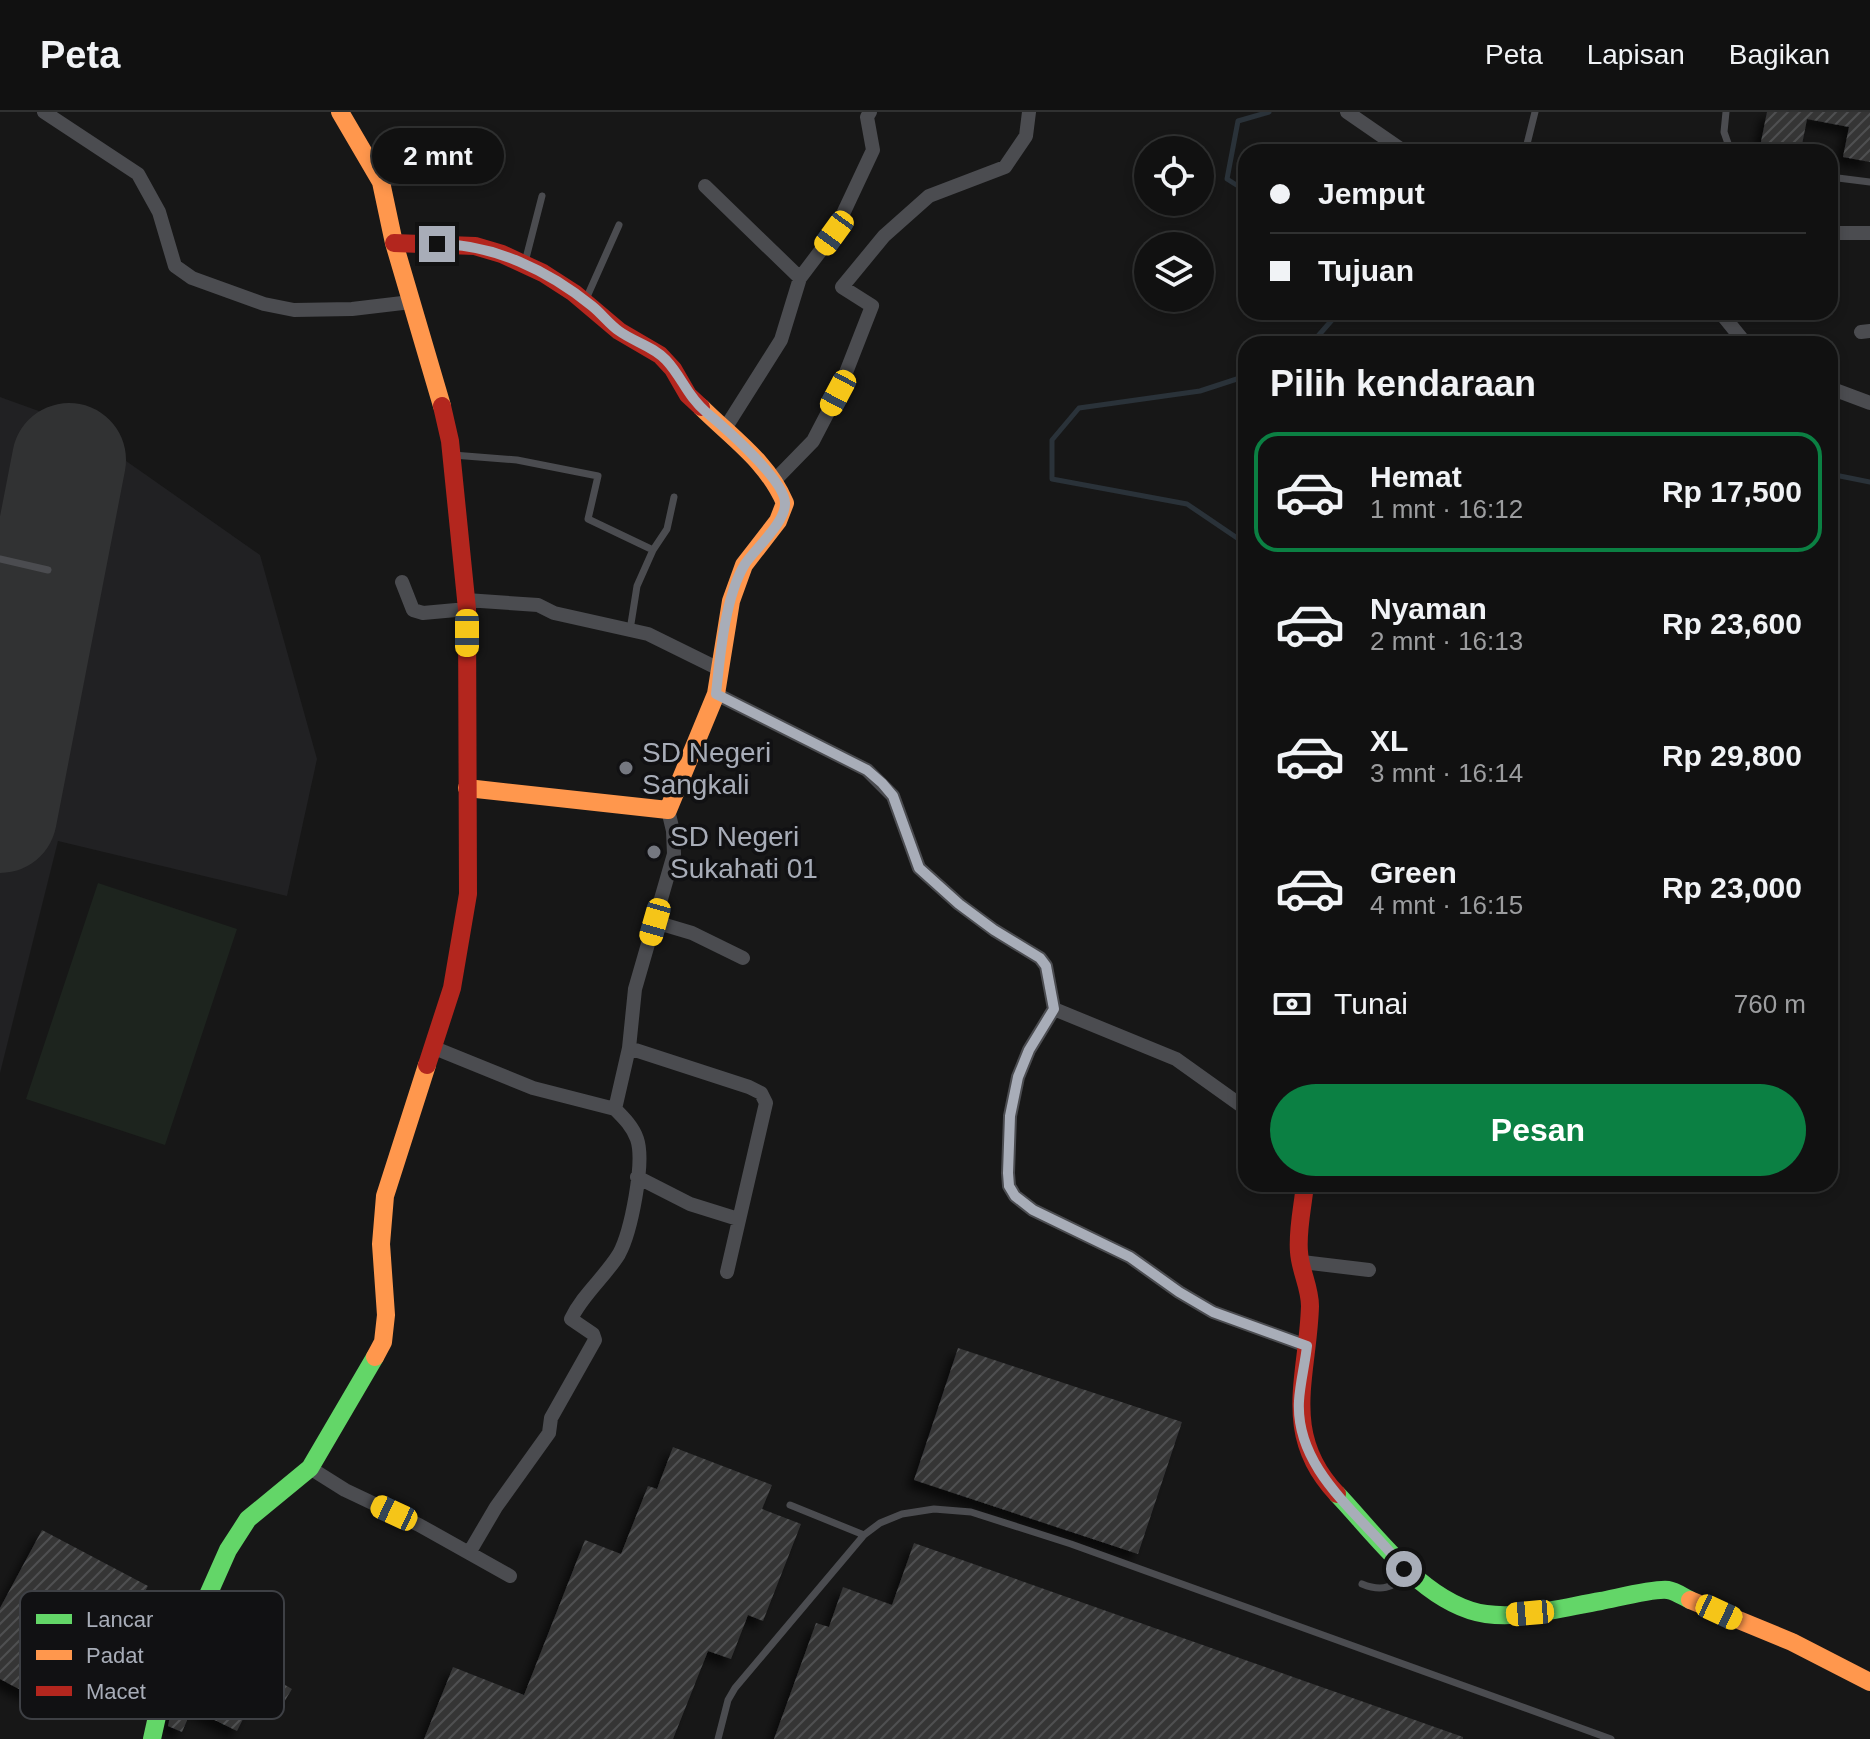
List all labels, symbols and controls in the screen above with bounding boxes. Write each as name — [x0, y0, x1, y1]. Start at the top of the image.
text: Peta — [40, 34, 120, 76]
text: Peta — [1485, 39, 1543, 70]
text: Lapisan — [1587, 39, 1685, 70]
text: Bagikan — [1729, 39, 1830, 70]
callout: 2 mnt — [371, 128, 503, 184]
map controls — [1134, 136, 1214, 312]
button: locate — [1134, 136, 1214, 216]
text: 2 mnt — [403, 141, 473, 171]
text: Jemput — [1318, 177, 1425, 210]
car — [810, 207, 858, 259]
route end — [419, 226, 455, 262]
button: layers — [1134, 232, 1214, 312]
text: Tujuan — [1318, 254, 1414, 287]
text: Pilih kendaraan — [1270, 363, 1536, 404]
car — [816, 366, 860, 420]
icon: car — [1274, 456, 1346, 528]
text: Hemat — [1370, 460, 1462, 493]
text: Rp 17,500 — [1662, 475, 1802, 508]
text: 1 mnt · 16:12 — [1370, 494, 1523, 524]
icon: car — [1274, 588, 1346, 660]
text: Nyaman — [1370, 592, 1487, 625]
text: Rp 23,600 — [1662, 607, 1802, 640]
car — [455, 609, 479, 657]
text: 2 mnt · 16:13 — [1370, 626, 1523, 656]
icon: car — [1274, 720, 1346, 792]
text: XL — [1370, 724, 1408, 757]
place label: SD Negeri Sangkali — [642, 737, 771, 800]
text: Rp 29,800 — [1662, 739, 1802, 772]
text: 3 mnt · 16:14 — [1370, 758, 1523, 788]
marker: SD Negeri Sangkali — [617, 759, 635, 777]
place label: SD Negeri Sukahati 01 — [670, 821, 818, 884]
marker: SD Negeri Sukahati 01 — [645, 843, 663, 861]
icon: car — [1274, 852, 1346, 924]
text: Green — [1370, 856, 1457, 889]
text: Rp 23,000 — [1662, 871, 1802, 904]
text: 4 mnt · 16:15 — [1370, 890, 1523, 920]
car — [637, 896, 673, 948]
icon: cash — [1270, 982, 1314, 1026]
text: Tunai — [1334, 987, 1408, 1020]
text: 760 m — [1734, 989, 1806, 1019]
button: Pesan — [1270, 1084, 1806, 1176]
car — [367, 1492, 421, 1534]
route start — [1386, 1551, 1422, 1587]
legend — [20, 1591, 284, 1719]
car — [1692, 1591, 1746, 1633]
car — [1505, 1599, 1555, 1627]
text: Lancar — [86, 1607, 153, 1632]
text: Padat — [86, 1643, 144, 1668]
text: Macet — [86, 1679, 146, 1704]

